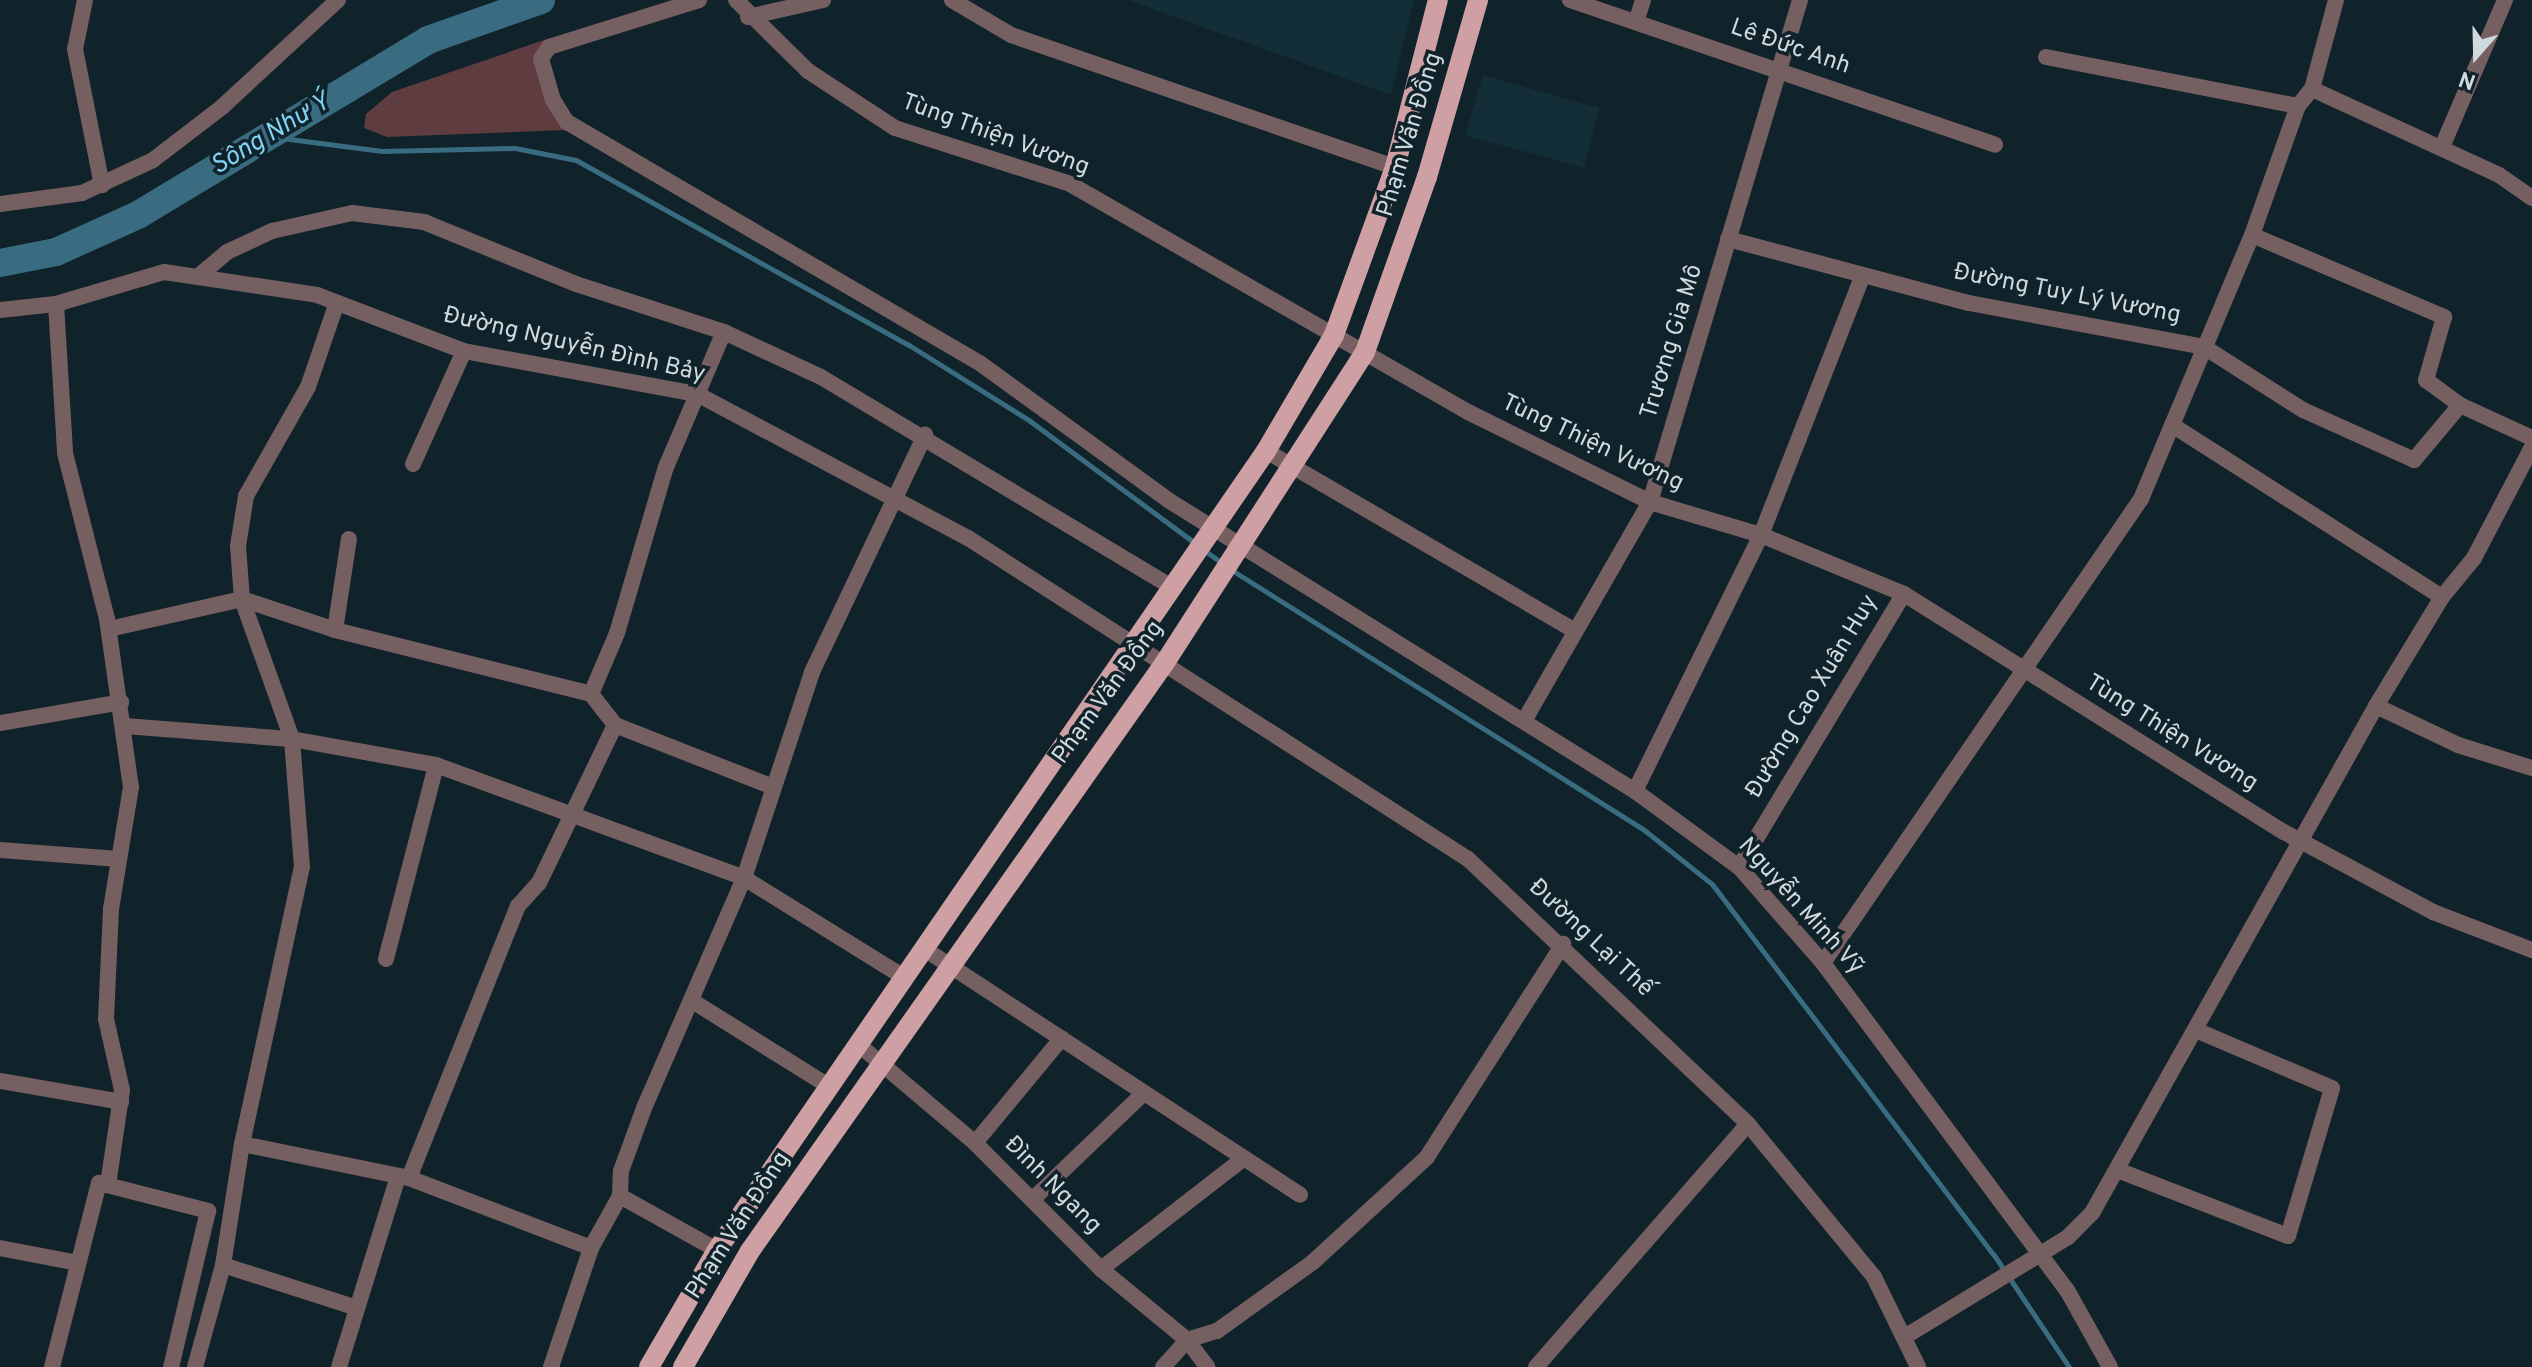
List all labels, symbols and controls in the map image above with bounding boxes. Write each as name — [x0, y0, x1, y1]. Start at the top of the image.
street label: Lê Đức Anh — [1726, 14, 1854, 82]
north arrow — [2436, 16, 2516, 96]
street label: Phạm Văn Đồng — [1372, 49, 1450, 221]
text: N — [2456, 64, 2480, 94]
water label: Sông Như Ý — [205, 87, 337, 183]
street label: Tùng Thiện Vương — [896, 88, 1094, 184]
street label: Đường Tuy Lý Vương — [1950, 259, 2184, 331]
street label: Trương Gia Mô — [1636, 261, 1710, 423]
street label: Đường Nguyễn Đình Bảy — [440, 302, 708, 390]
street label: Tùng Thiện Vương — [1495, 389, 1689, 499]
street label: Đường Cao Xuân Huy — [1741, 590, 1885, 804]
street label: Phạm Văn Đồng — [1047, 615, 1171, 771]
street label: Tùng Thiện Vương — [2079, 669, 2263, 799]
street label: Nguyễn Minh Vỹ — [1731, 832, 1869, 982]
street label: Đường Lại Thế — [1521, 874, 1659, 1004]
street label: Đình Ngang — [997, 1131, 1107, 1241]
street label: Phạm Văn Đồng — [680, 1146, 798, 1306]

